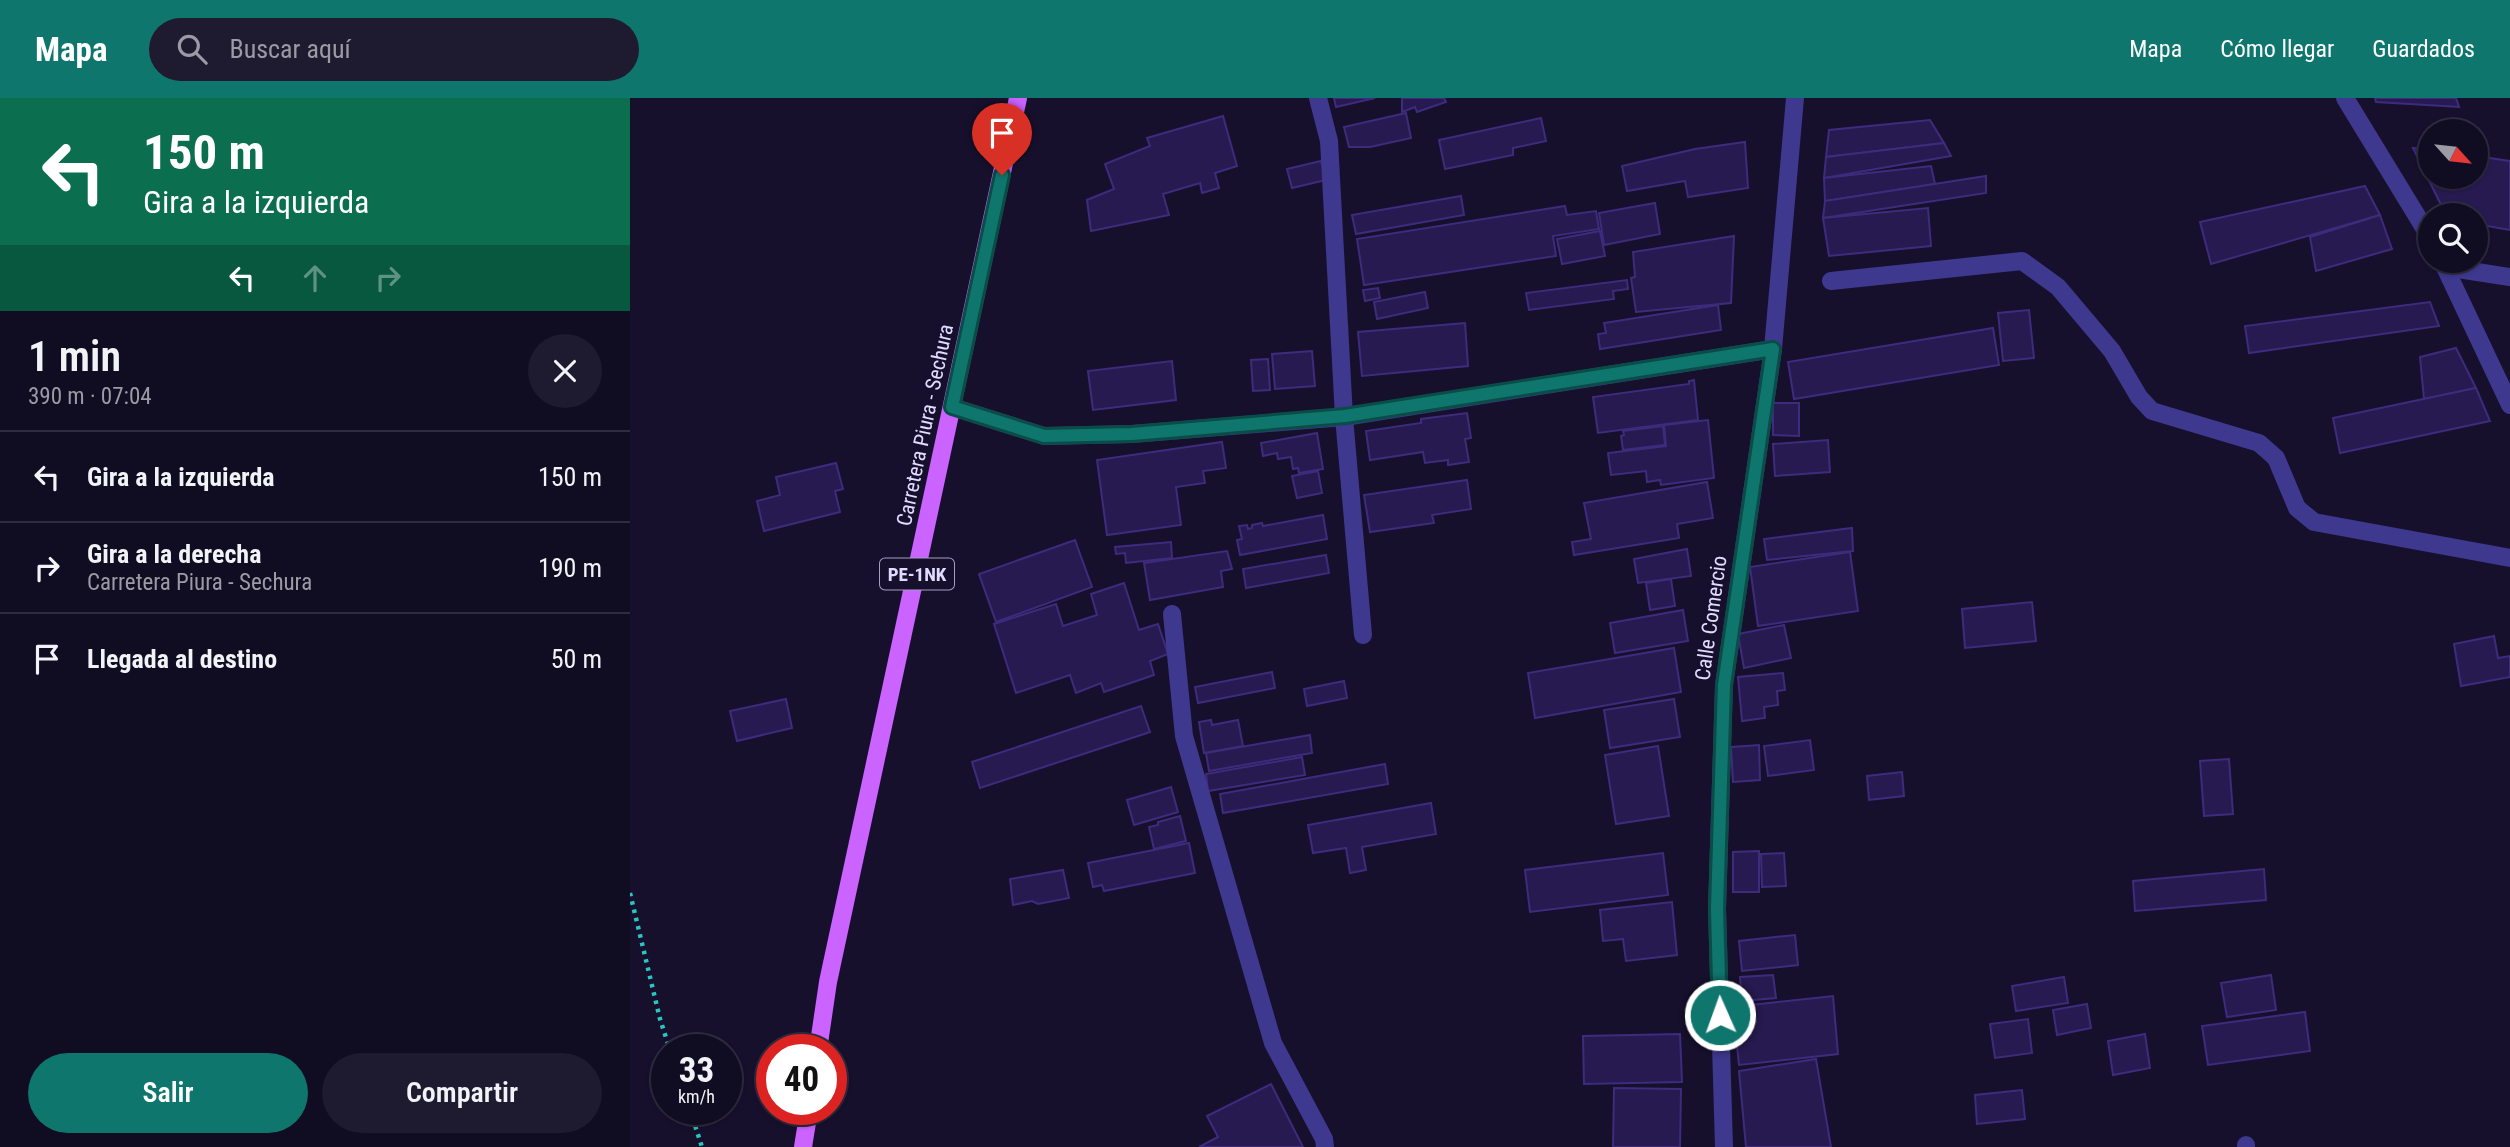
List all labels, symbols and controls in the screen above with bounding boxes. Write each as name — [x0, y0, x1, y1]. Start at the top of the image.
search box — [149, 18, 639, 81]
text: Mapa — [35, 30, 107, 69]
icon: search — [173, 30, 211, 68]
text: Buscar aquí — [229, 34, 351, 64]
text: Mapa — [2129, 35, 2182, 63]
text: Cómo llegar — [2220, 35, 2334, 63]
text: Guardados — [2372, 35, 2475, 63]
pin — [972, 103, 1032, 175]
icon: arrive — [983, 114, 1021, 152]
north arrow — [2418, 119, 2488, 189]
map controls — [2418, 119, 2488, 273]
text: 150 m — [143, 124, 265, 181]
icon: left — [28, 126, 119, 217]
text: Gira a la izquierda — [143, 183, 369, 221]
button: search — [2418, 203, 2488, 273]
icon: left — [223, 259, 261, 297]
icon: ahead — [296, 259, 334, 297]
icon: right — [369, 259, 407, 297]
street label: Carretera Piura - Sechura — [892, 322, 958, 528]
text: 1 min — [28, 332, 121, 381]
button: close — [528, 334, 602, 408]
text: 390 m · 07:04 — [28, 383, 152, 410]
icon: left — [28, 458, 66, 496]
text: Gira a la izquierda — [87, 462, 275, 492]
text: 150 m — [538, 462, 602, 492]
text: Gira a la derecha — [87, 539, 261, 569]
icon: right — [28, 549, 66, 587]
text: 190 m — [538, 553, 602, 583]
street label: Calle Comercio — [1690, 554, 1732, 682]
road number: PE-1NK — [880, 559, 954, 589]
text: Carretera Piura - Sechura — [87, 569, 312, 596]
icon: arrive — [28, 640, 66, 678]
text: Llegada al destino — [87, 644, 277, 674]
text: 50 m — [551, 644, 602, 674]
position arrow — [1683, 978, 1757, 1052]
speed limit sign: 40 — [756, 1034, 847, 1125]
text: 33 — [679, 1050, 714, 1091]
button: Salir — [28, 1053, 308, 1133]
button: Compartir — [322, 1053, 602, 1133]
text: km/h — [678, 1086, 715, 1107]

